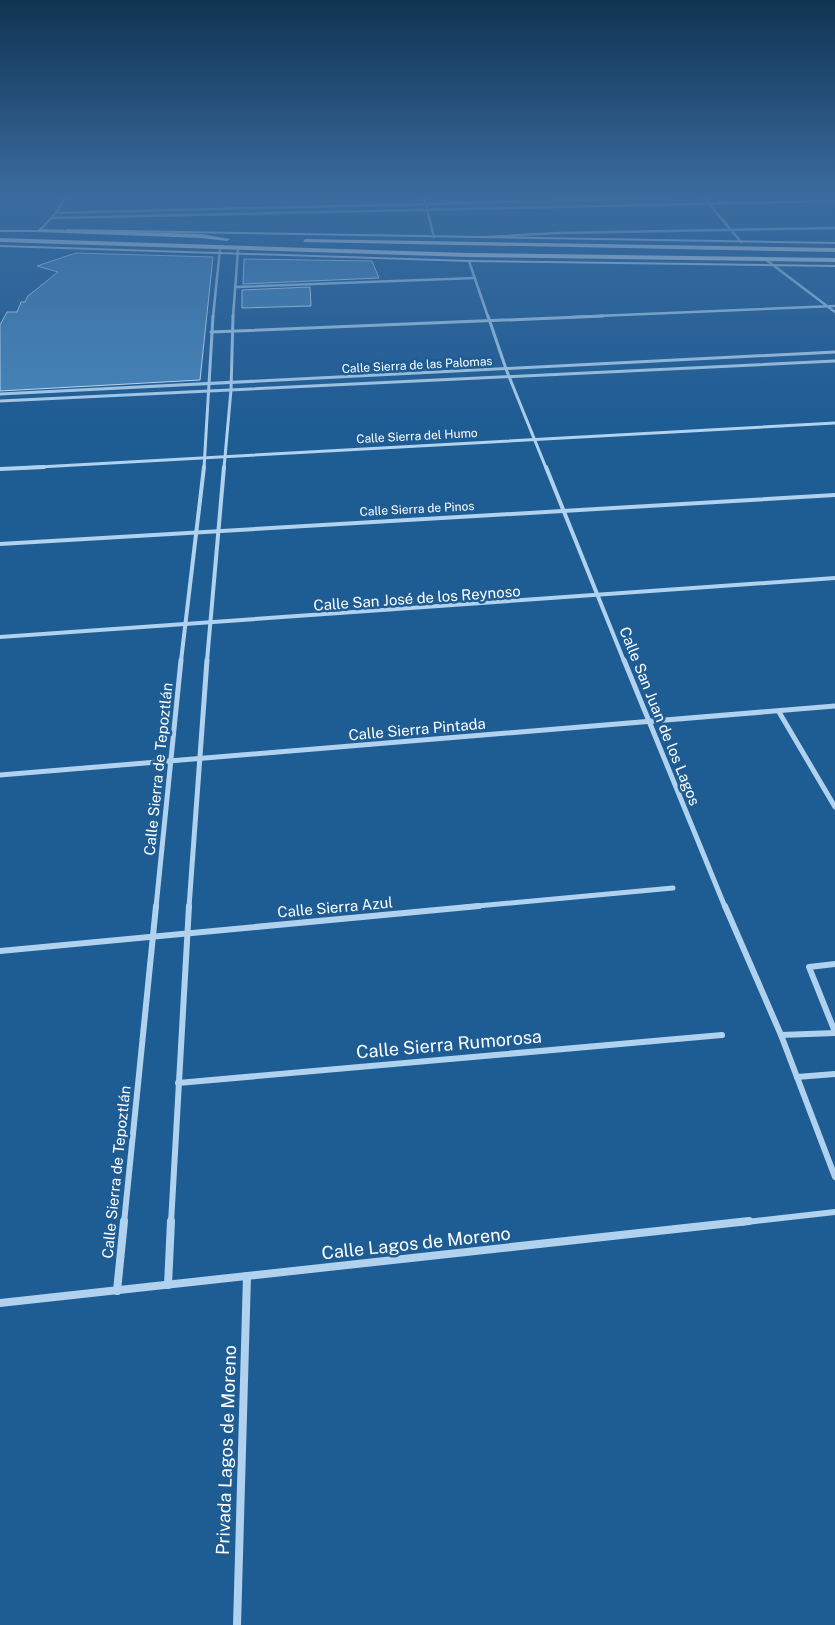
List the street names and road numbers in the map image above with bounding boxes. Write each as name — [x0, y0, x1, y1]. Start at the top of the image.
street label: Calle Sierra de las Palomas — [341, 354, 493, 376]
street label: Calle Sierra del Humo — [356, 426, 478, 446]
street label: Calle Sierra de Pinos — [359, 499, 475, 519]
street label: Calle San José de los Reynoso — [313, 582, 521, 614]
street label: Calle San Juan de los Lagos — [616, 624, 704, 808]
street label: Calle Sierra de Tepoztlán — [140, 682, 176, 856]
street label: Calle Sierra Pintada — [348, 715, 486, 743]
street label: Calle Sierra Azul — [277, 893, 393, 921]
street label: Calle Sierra Rumorosa — [355, 1025, 543, 1063]
street label: Calle Sierra de Tepoztlán — [98, 1085, 134, 1259]
street label: Calle Lagos de Moreno — [320, 1223, 512, 1263]
street label: Privada Lagos de Moreno — [212, 1345, 240, 1555]

